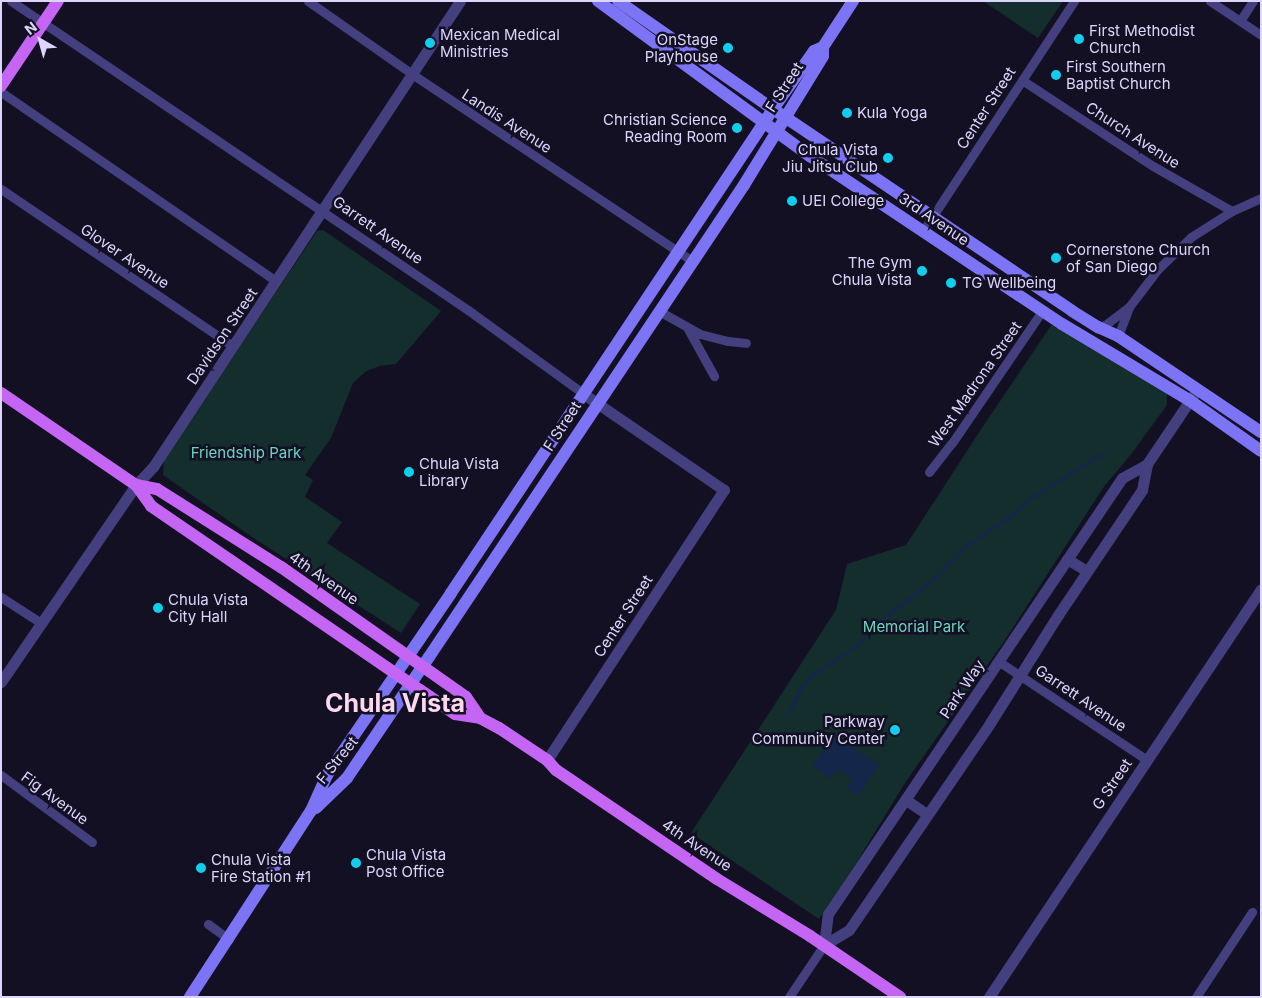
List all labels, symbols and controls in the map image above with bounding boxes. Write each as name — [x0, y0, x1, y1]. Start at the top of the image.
north arrow — [15, 15, 65, 65]
text: N — [21, 18, 40, 38]
place label: First Methodist Church — [1089, 21, 1195, 56]
place label: Mexican Medical Ministries — [440, 25, 560, 60]
place label: OnStage Playhouse — [645, 30, 718, 65]
marker: First Methodist Church — [1073, 33, 1085, 45]
marker: Mexican Medical Ministries — [424, 37, 436, 49]
marker: OnStage Playhouse — [722, 42, 734, 54]
place label: First Southern Baptist Church — [1066, 57, 1171, 92]
street label: F Street — [761, 59, 807, 115]
street label: Center Street — [953, 64, 1019, 152]
marker: First Southern Baptist Church — [1050, 69, 1062, 81]
street label: Landis Avenue — [459, 85, 555, 157]
street label: Church Avenue — [1083, 98, 1183, 172]
place label: Kula Yoga — [857, 104, 927, 122]
marker: Kula Yoga — [841, 107, 853, 119]
place label: Christian Science Reading Room — [603, 110, 727, 145]
marker: Christian Science Reading Room — [731, 122, 743, 134]
place label: Chula Vista Jiu Jitsu Club — [782, 140, 878, 175]
marker: Chula Vista Jiu Jitsu Club — [882, 152, 894, 164]
street label: 3rd Avenue — [895, 189, 973, 249]
street label: Garrett Avenue — [329, 192, 427, 268]
place label: UEI College — [802, 192, 884, 210]
marker: UEI College — [786, 195, 798, 207]
street label: Glover Avenue — [77, 220, 173, 292]
place label: Cornerstone Church of San Diego — [1066, 240, 1210, 275]
marker: Cornerstone Church of San Diego — [1050, 252, 1062, 264]
place label: The Gym Chula Vista — [832, 253, 912, 288]
marker: The Gym Chula Vista — [916, 265, 928, 277]
place label: TG Wellbeing — [962, 274, 1056, 292]
marker: TG Wellbeing — [944, 276, 958, 290]
street label: Davidson Street — [183, 284, 261, 388]
street label: West Madrona Street — [925, 318, 1025, 450]
street label: F Street — [539, 398, 585, 454]
park label: Friendship Park — [191, 444, 301, 462]
place label: Chula Vista Library — [419, 454, 499, 489]
marker: Chula Vista Library — [403, 466, 415, 478]
street label: 4th Avenue — [286, 548, 362, 608]
street label: Center Street — [590, 572, 656, 660]
place label: Chula Vista City Hall — [168, 590, 248, 625]
marker: Chula Vista City Hall — [152, 602, 164, 614]
park label: Memorial Park — [863, 618, 965, 636]
street label: Park Way — [936, 656, 988, 722]
street label: Garrett Avenue — [1032, 661, 1130, 735]
district label: Chula Vista — [325, 688, 465, 718]
place label: Parkway Community Center — [752, 712, 885, 747]
marker: Parkway Community Center — [889, 724, 901, 736]
street label: F Street — [313, 733, 361, 787]
street label: G Street — [1088, 755, 1136, 813]
street label: Fig Avenue — [18, 768, 92, 828]
street label: 4th Avenue — [659, 815, 735, 875]
place label: Chula Vista Post Office — [366, 845, 446, 880]
place label: Chula Vista Fire Station #1 — [211, 850, 311, 885]
marker: Chula Vista Post Office — [350, 857, 362, 869]
marker: Chula Vista Fire Station #1 — [195, 862, 207, 874]

